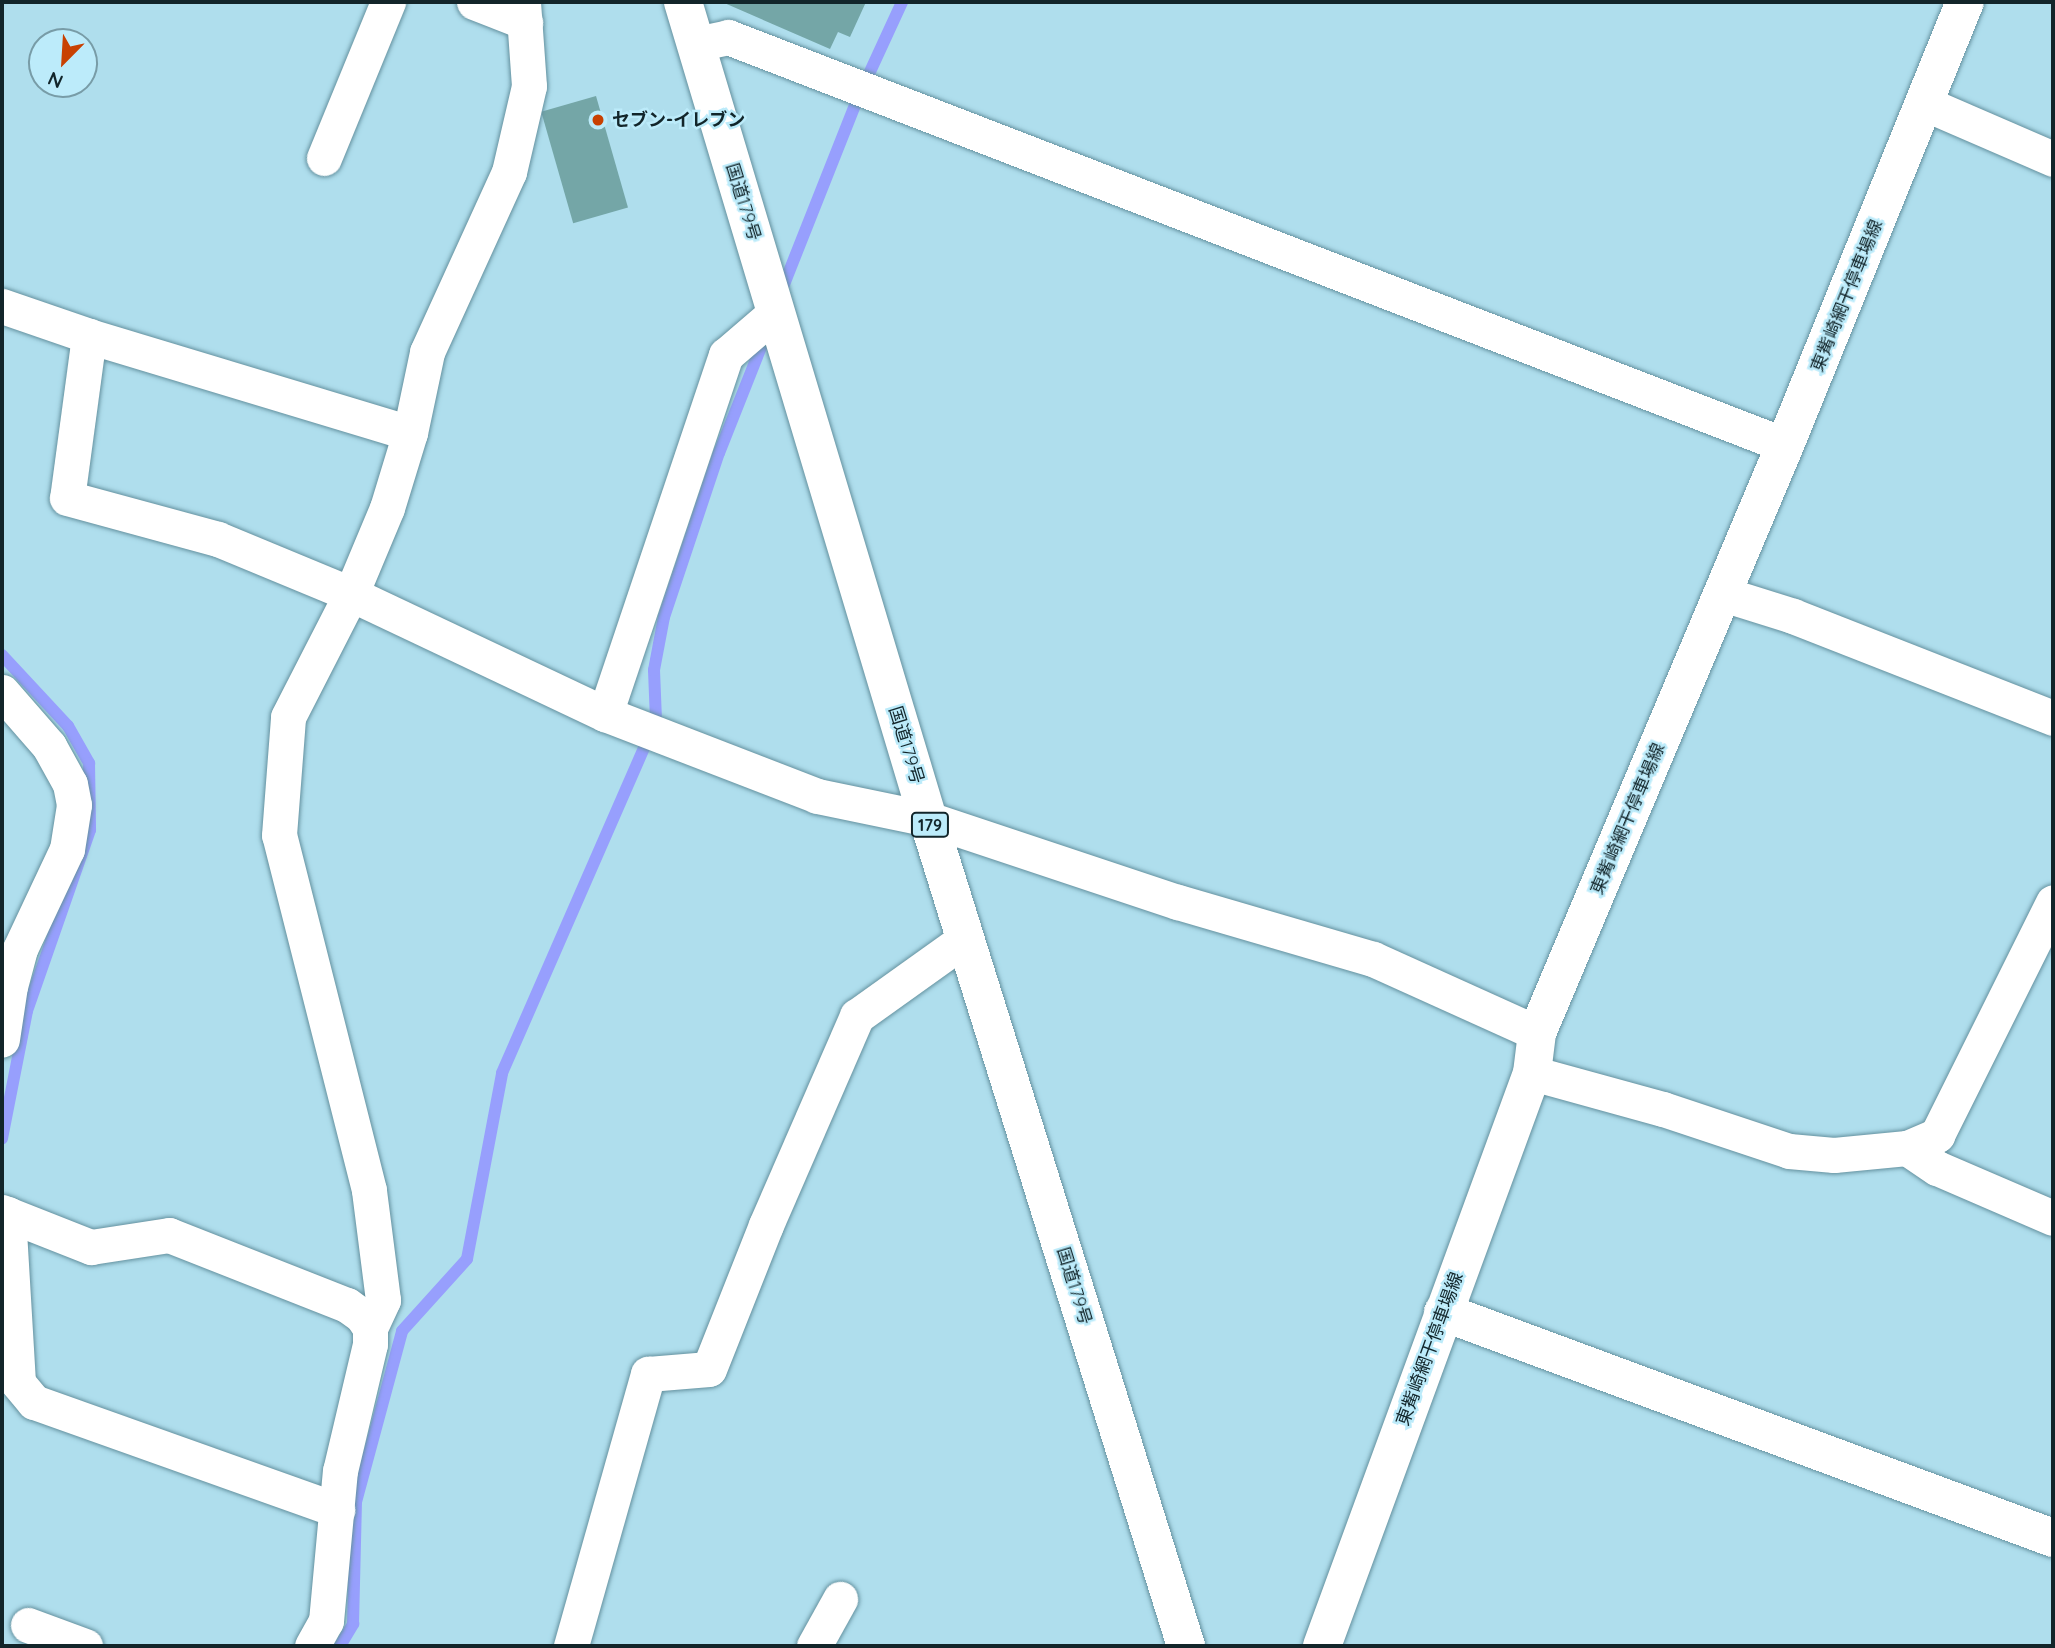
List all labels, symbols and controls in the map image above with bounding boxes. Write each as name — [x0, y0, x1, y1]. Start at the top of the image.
north arrow — [28, 28, 98, 98]
text: N — [44, 67, 67, 94]
place label: セブン-イレブン — [612, 109, 745, 131]
marker: セブン-イレブン — [590, 112, 606, 128]
street label: 国道179号 — [721, 161, 765, 243]
street label: 東觜崎網干停車場線 — [1807, 217, 1887, 375]
street label: 国道179号 — [884, 704, 928, 786]
street label: 東觜崎網干停車場線 — [1586, 740, 1670, 898]
road number: 179 — [911, 812, 949, 838]
street label: 国道179号 — [1052, 1245, 1096, 1327]
street label: 東觜崎網干停車場線 — [1392, 1269, 1468, 1429]

